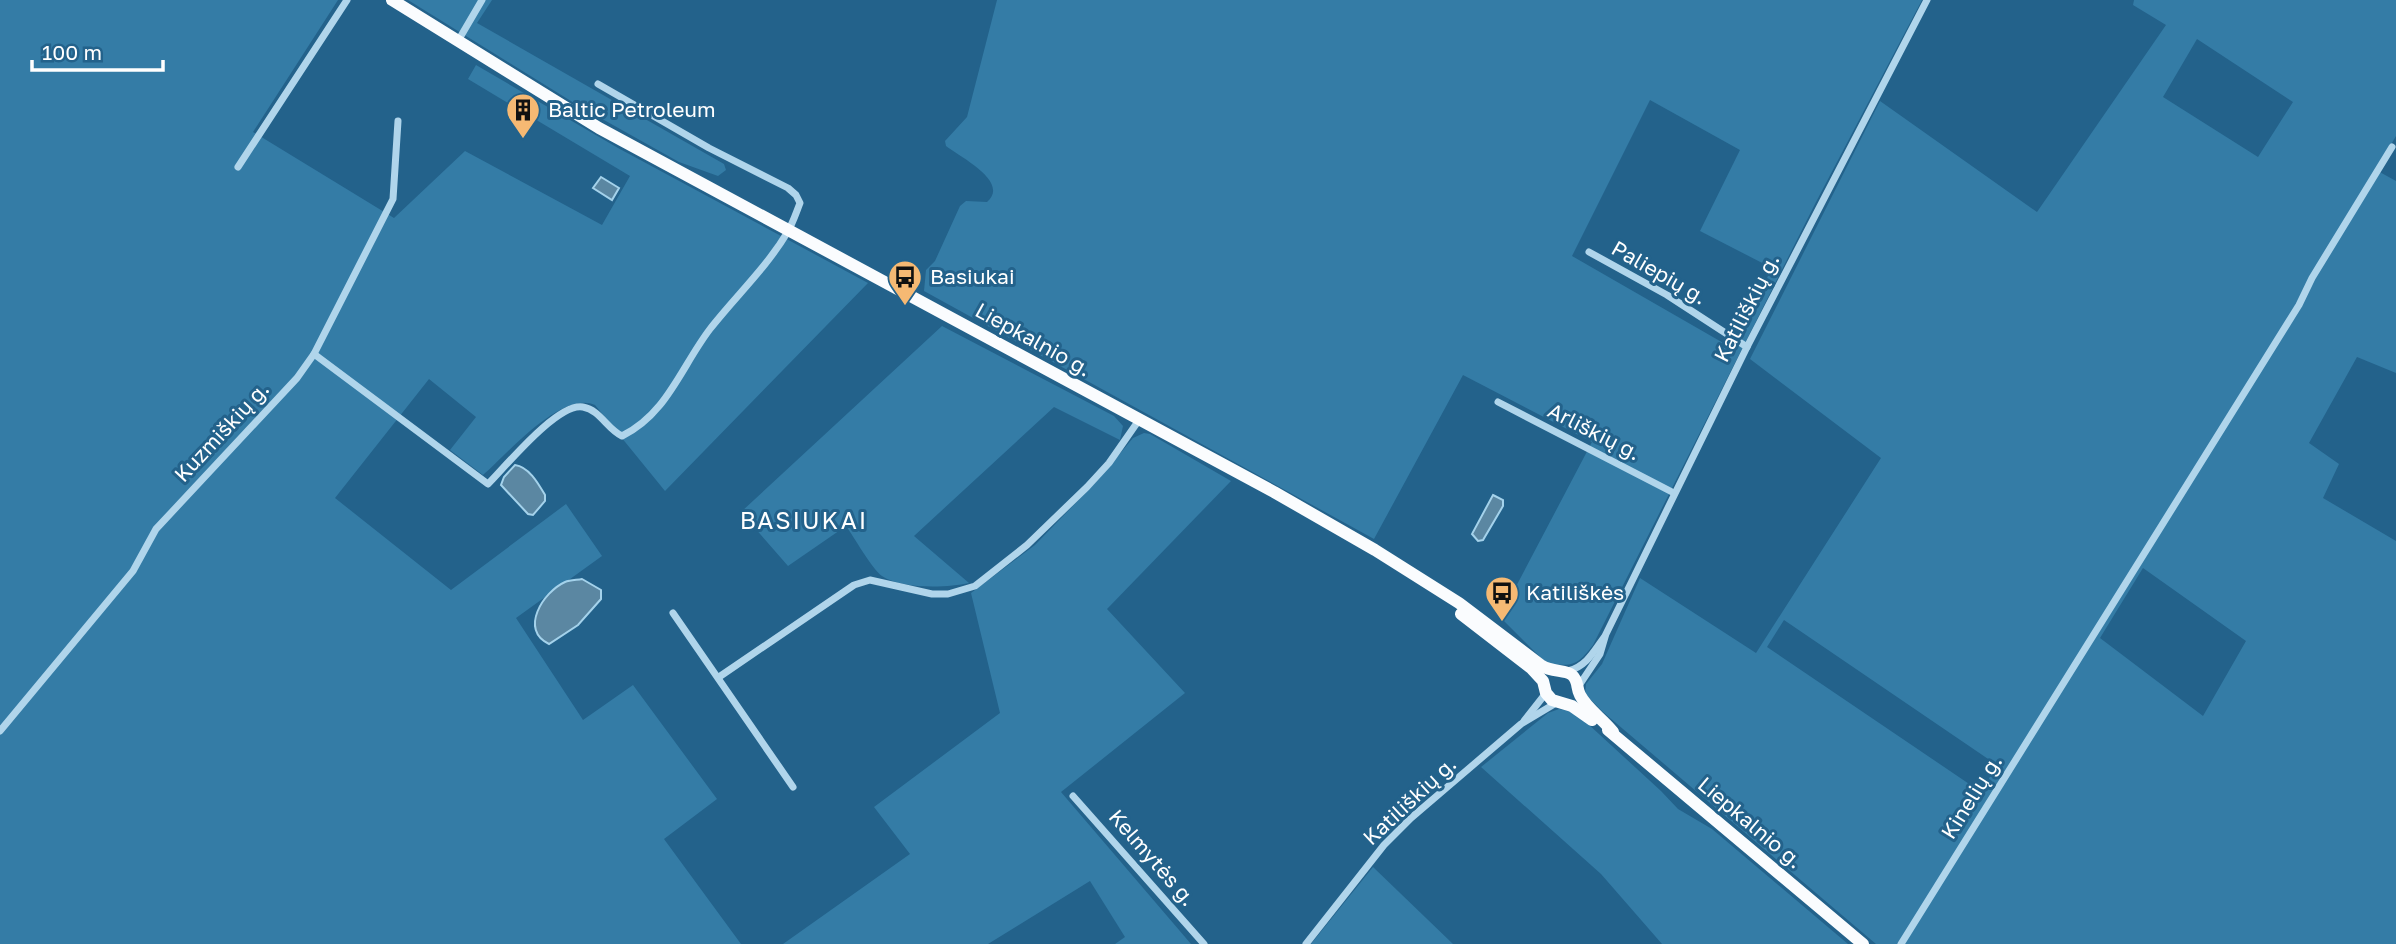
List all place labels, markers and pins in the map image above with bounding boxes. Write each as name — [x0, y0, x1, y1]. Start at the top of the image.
building icon: Baltic Petroleum — [504, 91, 542, 140]
place label: Baltic Petroleum — [548, 96, 716, 122]
bus stop icon: Basiukai — [886, 258, 924, 307]
place label: Basiukai — [930, 263, 1015, 289]
bus stop icon: Katiliškės — [1483, 574, 1521, 623]
place label: Katiliškės — [1526, 579, 1624, 605]

